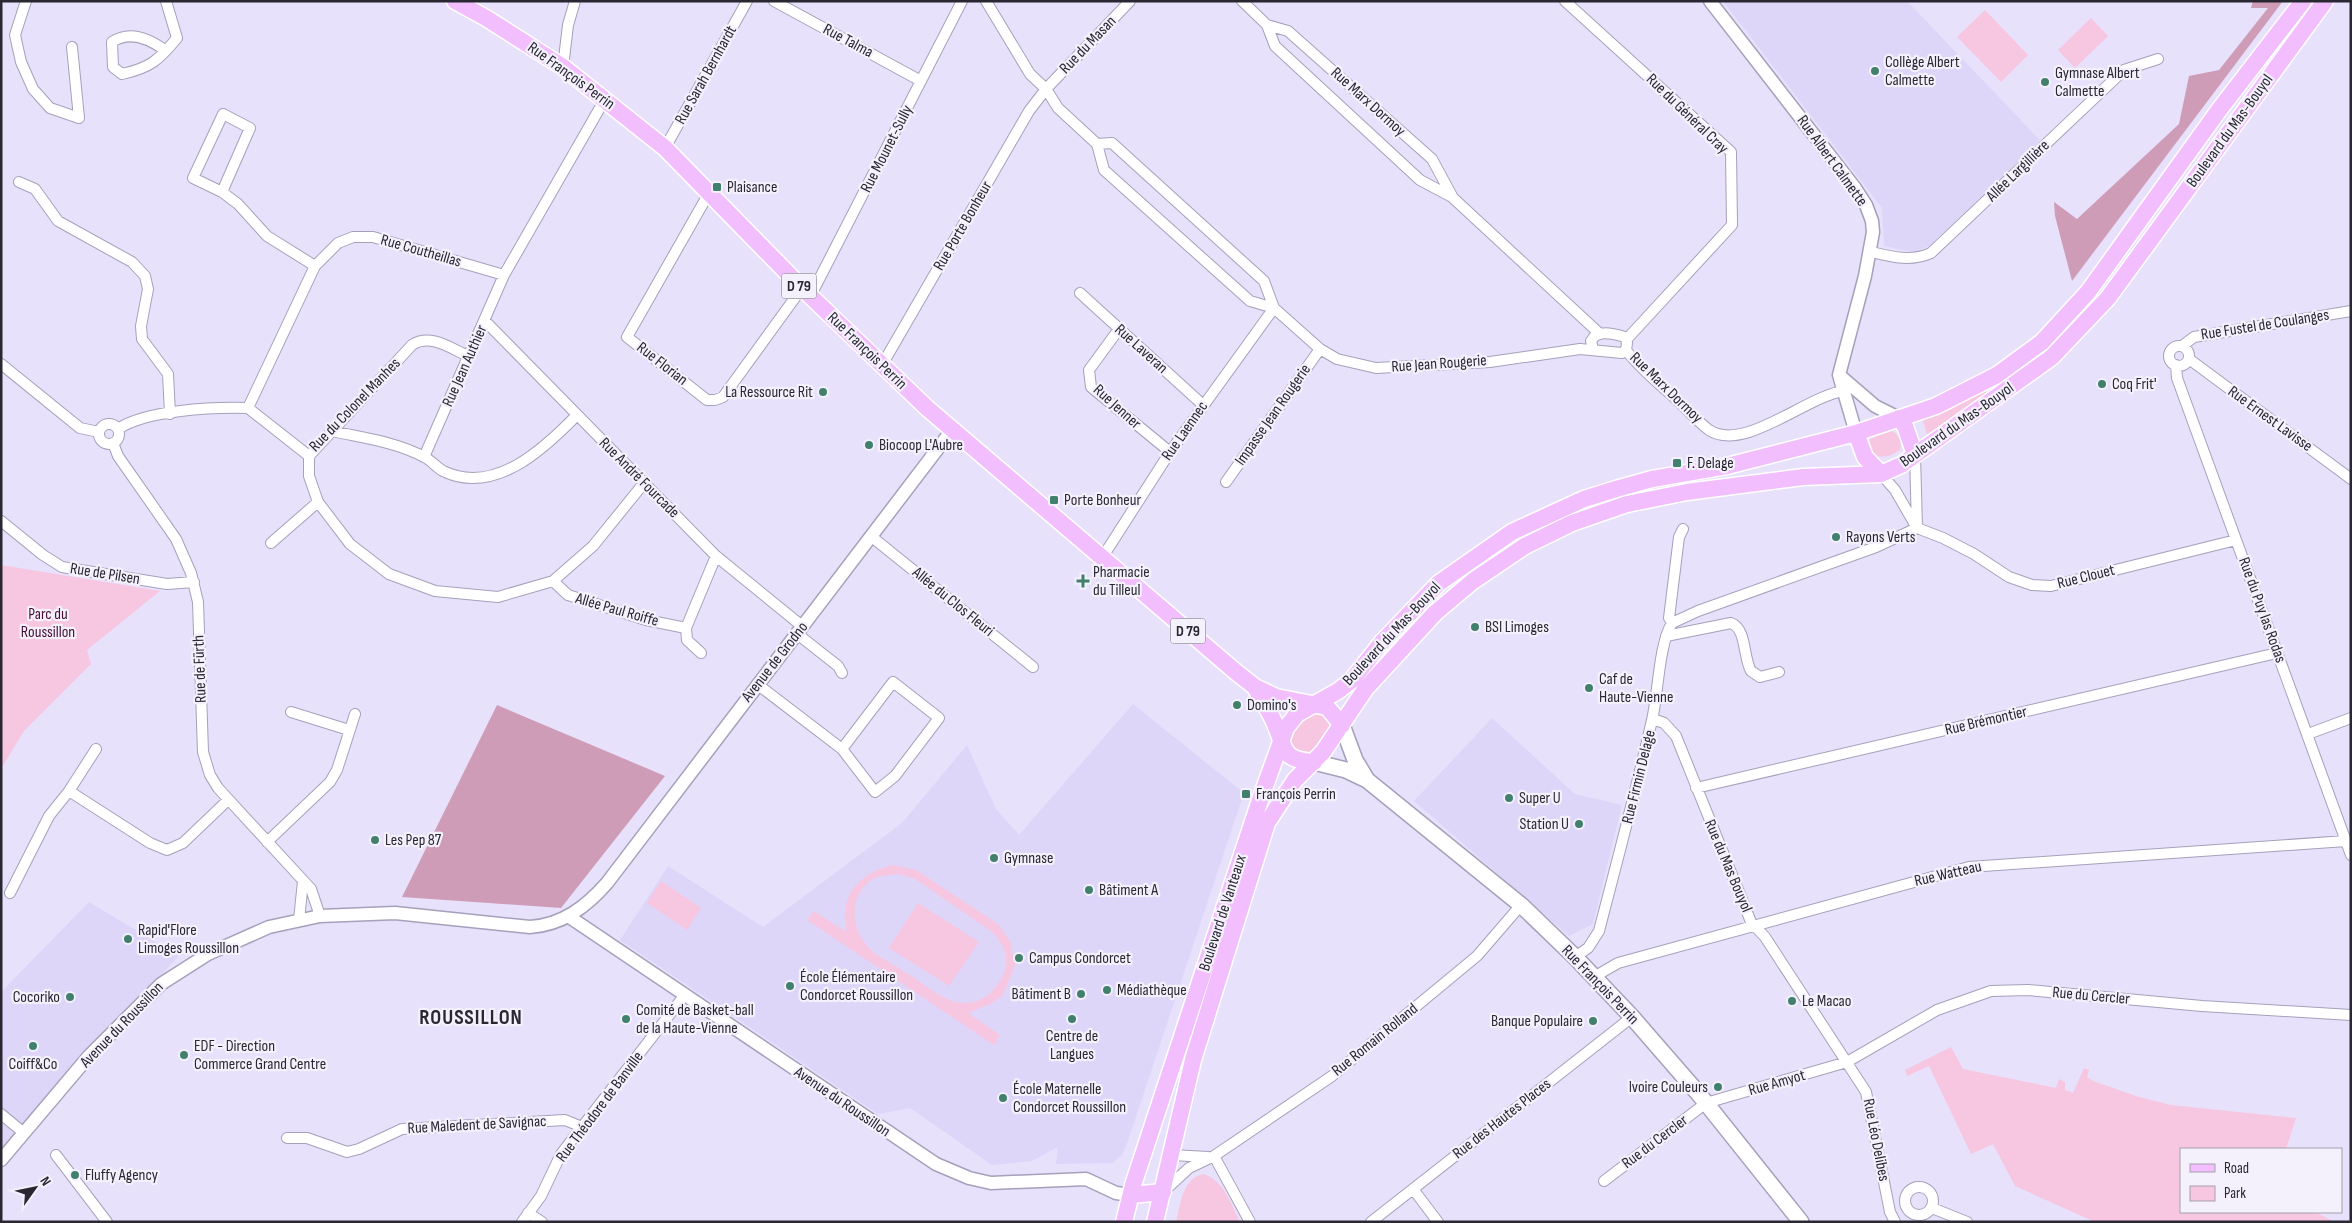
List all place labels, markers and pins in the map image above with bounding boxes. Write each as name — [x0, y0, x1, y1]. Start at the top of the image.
place label: Collège Albert Calmette — [1885, 53, 1960, 90]
place label: Gymnase Albert Calmette — [2055, 64, 2140, 101]
marker: Collège Albert Calmette — [1869, 65, 1881, 77]
marker: Gymnase Albert Calmette — [2039, 76, 2051, 88]
place label: Plaisance — [727, 178, 777, 197]
marker: Plaisance — [711, 181, 723, 193]
place label: Coq Frit' — [2112, 375, 2156, 394]
marker: Coq Frit' — [2096, 378, 2108, 390]
place label: La Ressource Rit — [725, 383, 813, 402]
marker: La Ressource Rit — [817, 386, 829, 398]
place label: Biocoop L'Aubre — [879, 436, 963, 455]
marker: Biocoop L'Aubre — [863, 439, 875, 451]
place label: F. Delage — [1687, 454, 1734, 473]
marker: F. Delage — [1671, 457, 1683, 469]
place label: Porte Bonheur — [1064, 491, 1141, 510]
marker: Porte Bonheur — [1048, 494, 1060, 506]
place label: Rayons Verts — [1846, 528, 1916, 547]
marker: Rayons Verts — [1830, 531, 1842, 543]
place label: Pharmacie du Tilleul — [1093, 563, 1150, 600]
marker: Pharmacie du Tilleul — [1077, 575, 1089, 587]
place label: BSI Limoges — [1485, 618, 1549, 637]
marker: BSI Limoges — [1469, 621, 1481, 633]
place label: Caf de Haute-Vienne — [1599, 670, 1673, 707]
marker: Caf de Haute-Vienne — [1583, 682, 1595, 694]
place label: Domino's — [1247, 696, 1297, 715]
marker: Domino's — [1231, 699, 1243, 711]
place label: François Perrin — [1256, 785, 1336, 804]
marker: François Perrin — [1240, 788, 1252, 800]
place label: Super U — [1519, 789, 1561, 808]
marker: Super U — [1503, 792, 1515, 804]
place label: Station U — [1519, 815, 1569, 834]
marker: Station U — [1573, 818, 1585, 830]
place label: Les Pep 87 — [385, 831, 442, 850]
marker: Les Pep 87 — [369, 834, 381, 846]
place label: Gymnase — [1004, 849, 1053, 868]
marker: Gymnase — [988, 852, 1000, 864]
place label: Bâtiment A — [1099, 881, 1158, 900]
marker: Bâtiment A — [1083, 884, 1095, 896]
place label: Rapid'Flore Limoges Roussillon — [138, 921, 239, 958]
marker: Rapid'Flore Limoges Roussillon — [122, 933, 134, 945]
place label: Campus Condorcet — [1029, 949, 1131, 968]
marker: Campus Condorcet — [1013, 952, 1025, 964]
place label: École Élémentaire Condorcet Roussillon — [800, 968, 913, 1005]
marker: École Élémentaire Condorcet Roussillon — [784, 980, 796, 992]
place label: Médiathèque — [1117, 981, 1187, 1000]
marker: Médiathèque — [1101, 984, 1113, 996]
place label: Bâtiment B — [1012, 985, 1071, 1004]
place label: Cocoriko — [13, 988, 60, 1007]
marker: Bâtiment B — [1075, 988, 1087, 1000]
marker: Cocoriko — [64, 991, 76, 1003]
place label: Le Macao — [1802, 992, 1851, 1011]
marker: Le Macao — [1786, 995, 1798, 1007]
place label: Comité de Basket-ball de la Haute-Vienne — [636, 1001, 754, 1038]
place label: Banque Populaire — [1491, 1012, 1583, 1031]
marker: Comité de Basket-ball de la Haute-Vienne — [620, 1013, 632, 1025]
marker: Centre de Langues — [1066, 1013, 1078, 1025]
marker: Banque Populaire — [1587, 1015, 1599, 1027]
place label: Centre de Langues — [1046, 1027, 1098, 1064]
place label: EDF - Direction Commerce Grand Centre — [194, 1037, 326, 1074]
marker: Coiff&Co — [27, 1040, 39, 1052]
marker: EDF - Direction Commerce Grand Centre — [178, 1049, 190, 1061]
place label: Coiff&Co — [9, 1055, 57, 1074]
place label: Ivoire Couleurs — [1629, 1078, 1708, 1097]
place label: École Maternelle Condorcet Roussillon — [1013, 1080, 1126, 1117]
marker: Ivoire Couleurs — [1712, 1081, 1724, 1093]
marker: École Maternelle Condorcet Roussillon — [997, 1092, 1009, 1104]
place label: Fluffy Agency — [85, 1166, 158, 1185]
marker: Fluffy Agency — [69, 1169, 81, 1181]

